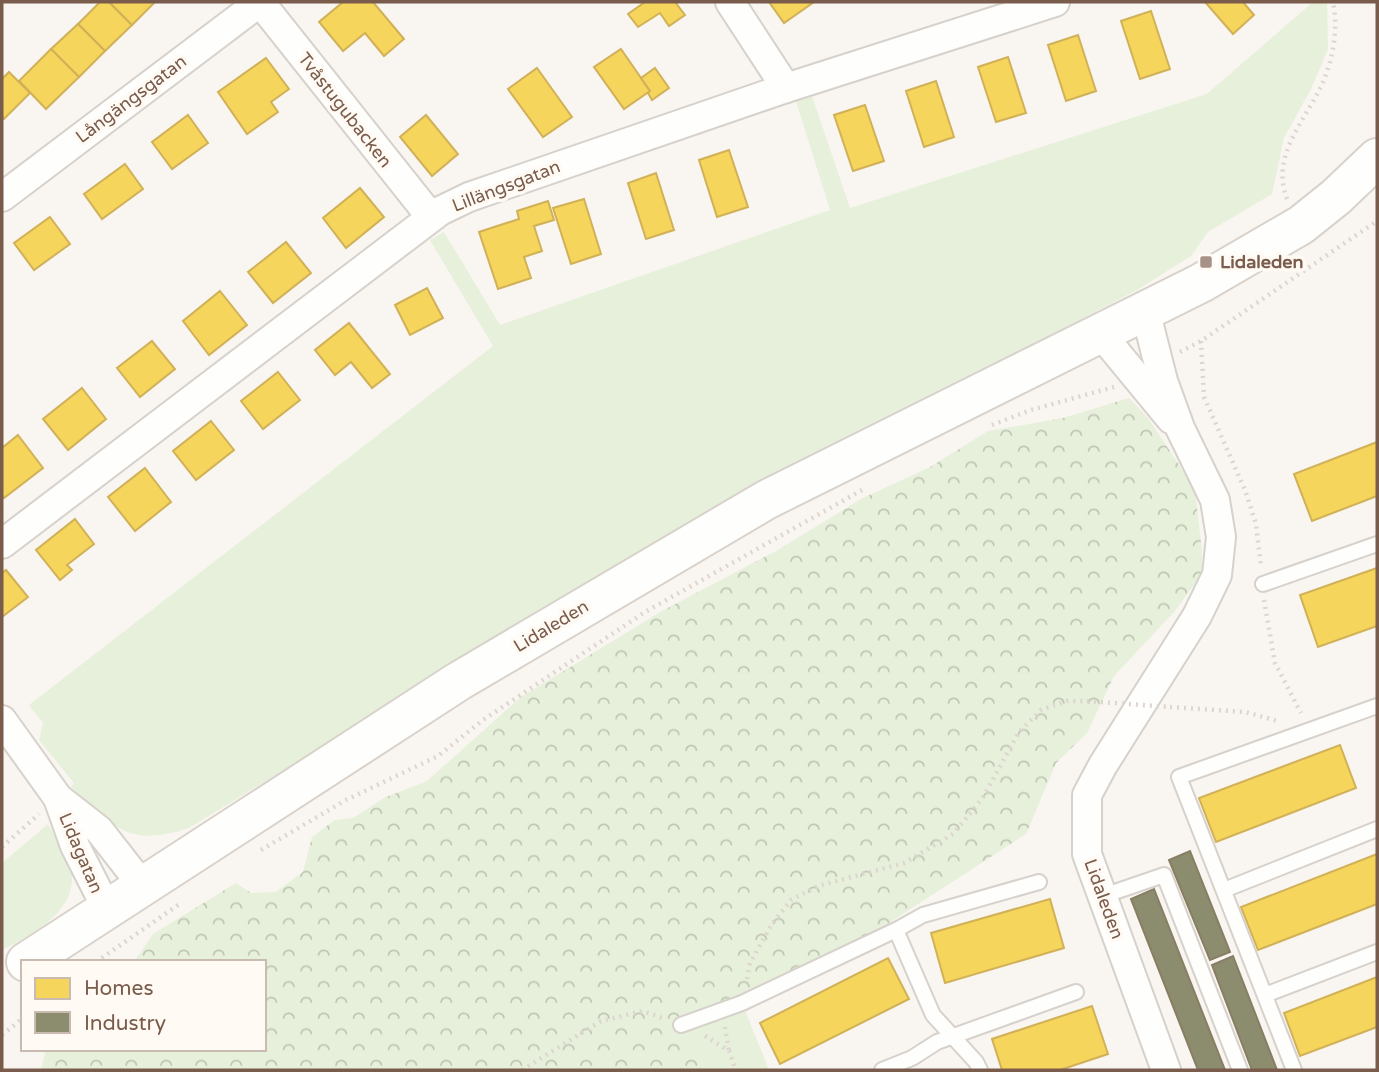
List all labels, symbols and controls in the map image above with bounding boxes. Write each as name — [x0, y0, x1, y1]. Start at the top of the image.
street label: Tvåstugubacken — [293, 48, 397, 172]
street label: Långängsgatan — [71, 50, 191, 148]
street label: Lillängsgatan — [449, 155, 563, 217]
place label: Lidaleden — [1220, 251, 1304, 273]
marker: Lidaleden — [1198, 254, 1214, 270]
street label: Lidaleden — [510, 595, 592, 657]
street label: Lidagatan — [54, 809, 108, 897]
street label: Lidaleden — [1079, 856, 1129, 942]
legend — [21, 960, 266, 1051]
text: Homes — [84, 976, 154, 1001]
text: Industry — [84, 1011, 166, 1036]

